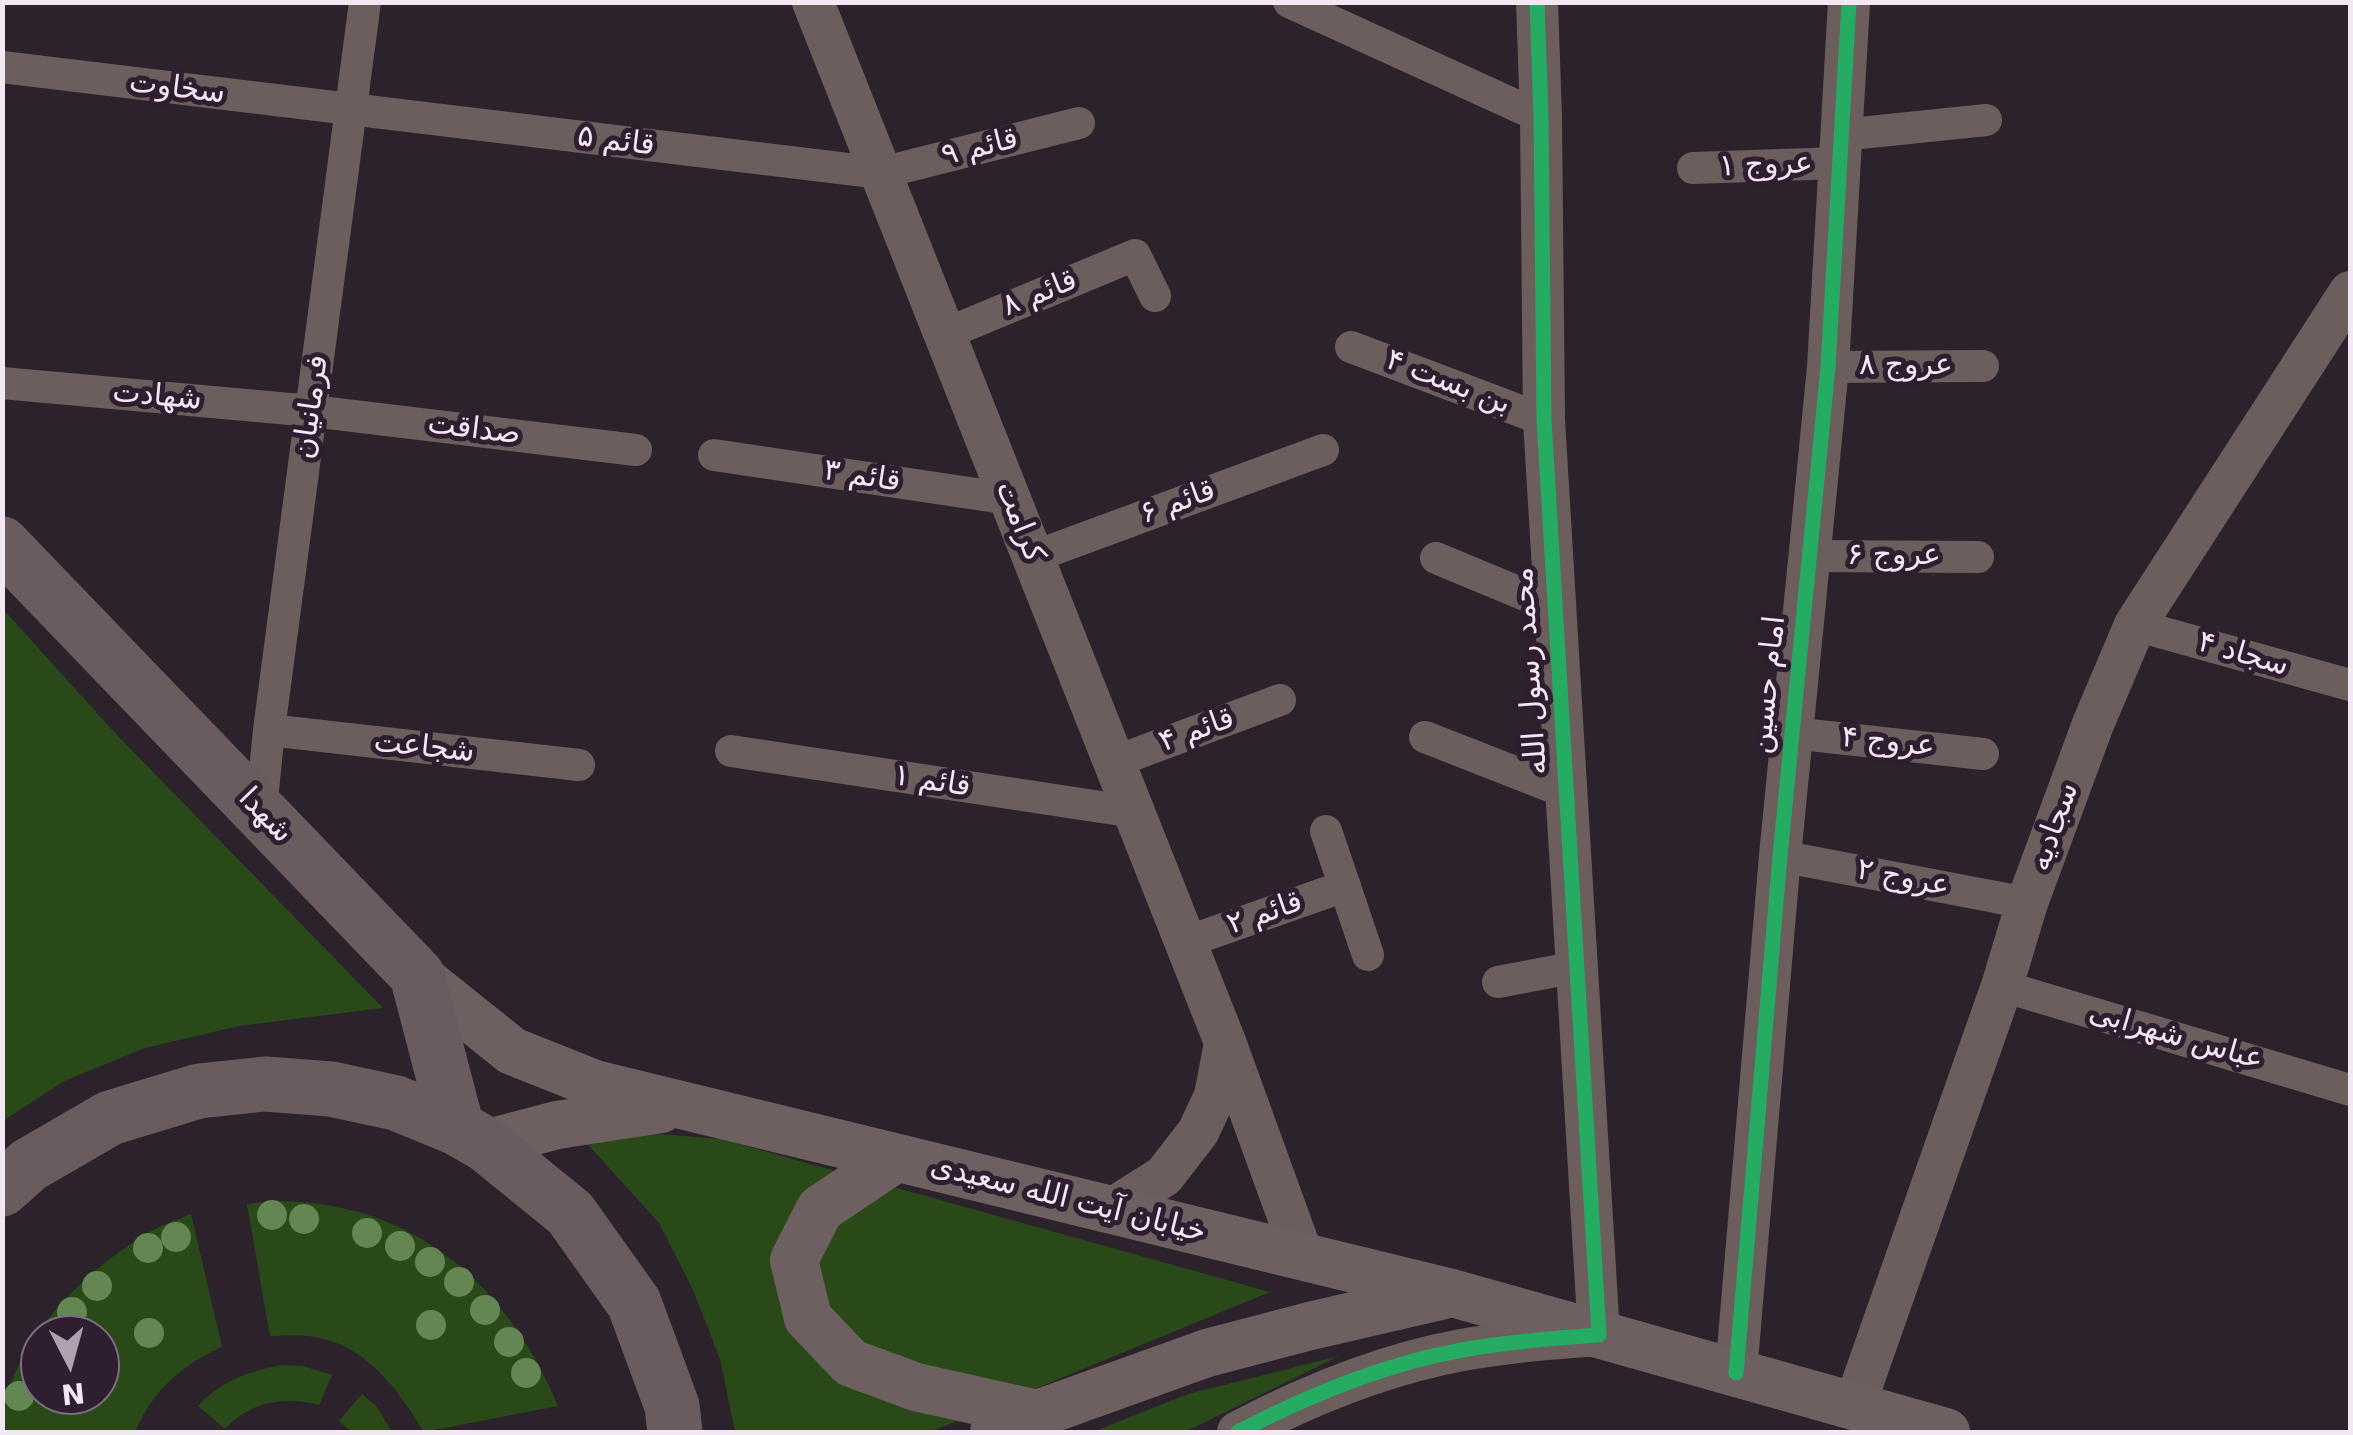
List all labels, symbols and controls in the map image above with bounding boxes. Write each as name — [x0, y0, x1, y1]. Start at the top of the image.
street label: سخاوت — [127, 65, 227, 113]
street label: قائم ۵ — [575, 119, 657, 165]
street label: قائم ۹ — [938, 121, 1022, 175]
street label: عروج ۱ — [1718, 146, 1814, 186]
street label: قائم ۸ — [997, 263, 1083, 325]
street label: بن بست ۴ — [1380, 343, 1516, 423]
street label: عروج ۸ — [1859, 348, 1953, 384]
street label: فرمانیان — [287, 353, 337, 461]
street label: شهادت — [111, 375, 203, 419]
street label: صداقت — [425, 406, 523, 454]
street label: قائم ۳ — [821, 453, 903, 501]
street label: قائم ۶ — [1135, 473, 1221, 533]
street label: کرامت — [986, 476, 1052, 568]
street label: عروج ۶ — [1847, 538, 1941, 574]
street label: محمد رسول الله — [1506, 566, 1556, 776]
street label: امام حسین — [1744, 614, 1794, 756]
street label: سجاد ۴ — [2194, 625, 2292, 685]
street label: قائم ۴ — [1154, 701, 1240, 761]
street label: عروج ۴ — [1839, 720, 1937, 766]
street label: شجاعت — [372, 725, 476, 771]
street label: قائم ۱ — [891, 758, 973, 806]
street label: سجادیه — [2022, 778, 2088, 876]
street label: شهدا — [230, 781, 300, 851]
street label: عروج ۲ — [1853, 852, 1953, 906]
street label: قائم ۲ — [1223, 884, 1307, 944]
street label: عباس شهرابی — [2085, 995, 2267, 1079]
street label: خیابان آیت الله سعیدی — [927, 1148, 1209, 1252]
north arrow — [20, 1315, 120, 1415]
text: N — [60, 1376, 86, 1411]

